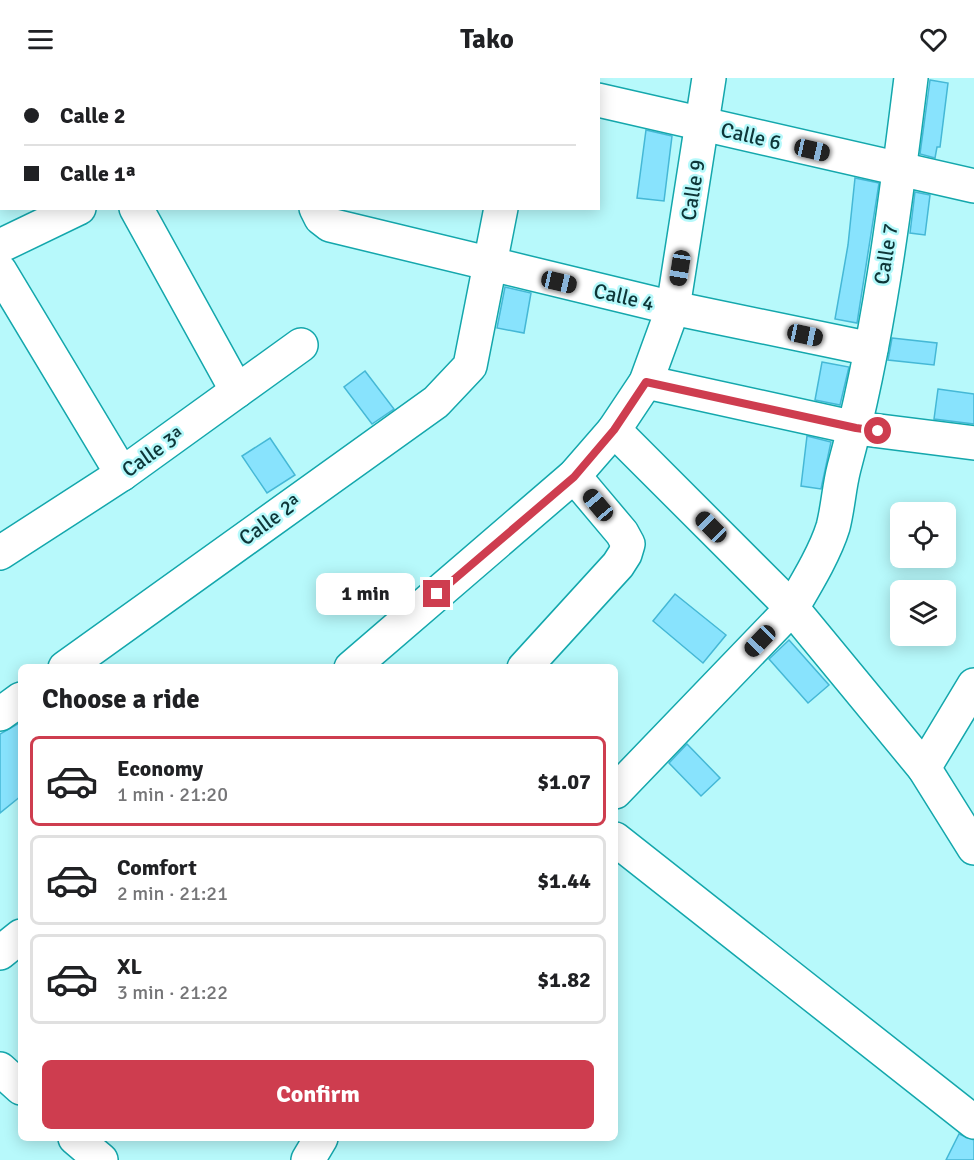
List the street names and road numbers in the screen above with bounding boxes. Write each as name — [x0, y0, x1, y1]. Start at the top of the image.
street label: Calle 6 — [718, 116, 784, 156]
street label: Calle 9 — [675, 158, 711, 222]
street label: Calle 7 — [868, 222, 904, 286]
street label: Calle 4 — [591, 277, 657, 317]
street label: Calle 3ª — [117, 421, 189, 483]
street label: Calle 2ª — [234, 489, 306, 551]

